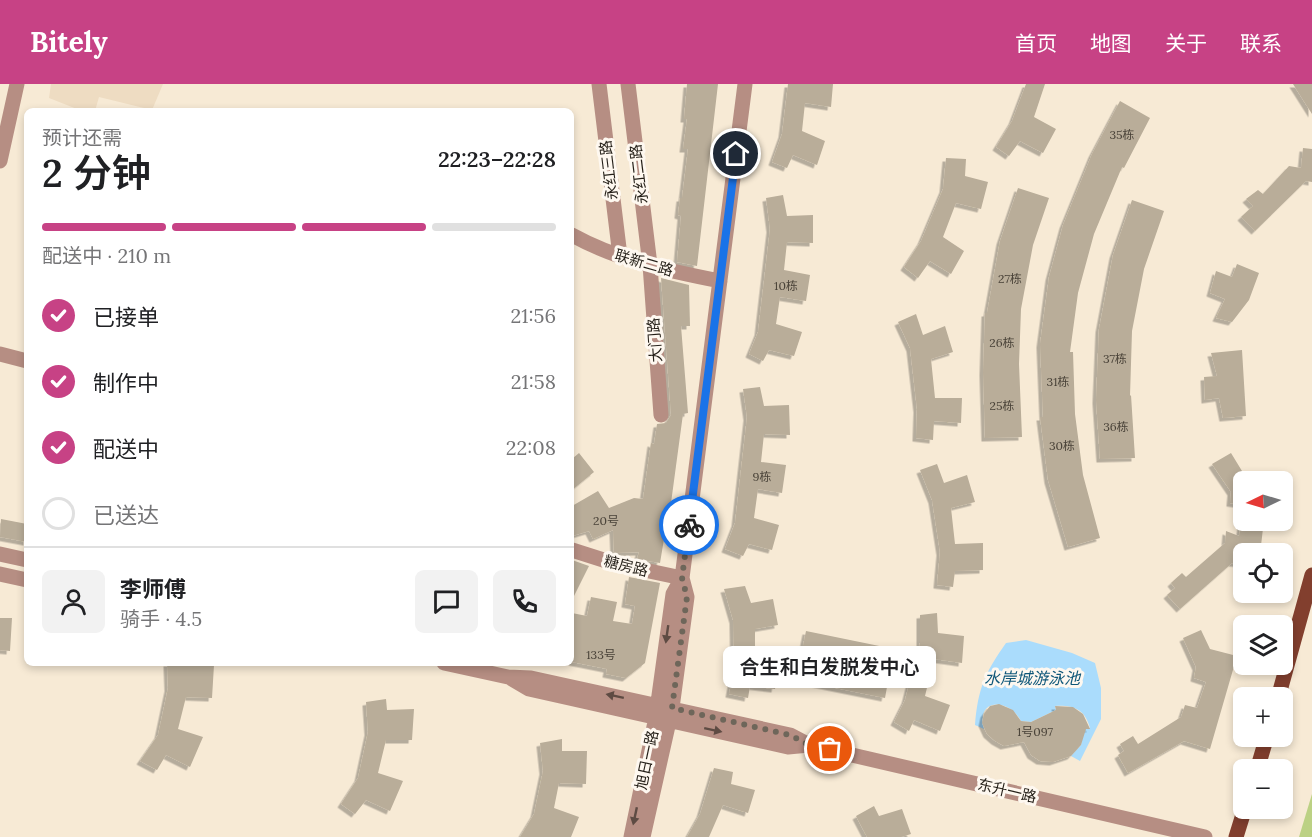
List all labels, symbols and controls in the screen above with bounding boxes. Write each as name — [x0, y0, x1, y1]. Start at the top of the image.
text: Bitely — [30, 24, 108, 60]
text: 首页 — [1015, 30, 1057, 57]
text: 地图 — [1090, 30, 1132, 57]
text: 关于 — [1165, 30, 1207, 57]
text: 联系 — [1240, 30, 1282, 57]
text: 预计还需 — [42, 125, 122, 150]
house number: 35栋 — [1109, 127, 1135, 142]
pin — [710, 128, 761, 179]
icon: home — [719, 137, 752, 170]
street label: 永红三路 — [595, 139, 622, 201]
street label: 永红二路 — [625, 143, 652, 205]
text: 22:23–22:28 — [438, 145, 556, 173]
text: 2 分钟 — [42, 148, 151, 198]
text: 配送中 · 210 m — [42, 243, 171, 268]
street label: 联新二路 — [613, 245, 676, 280]
house number: 27栋 — [998, 271, 1022, 286]
house number: 10栋 — [774, 278, 798, 293]
icon: check — [42, 299, 75, 332]
text: 已接单 — [93, 303, 159, 331]
text: 21:56 — [511, 303, 556, 328]
street label: 大门路 — [643, 317, 666, 363]
house number: 26栋 — [989, 335, 1015, 350]
house number: 37栋 — [1103, 351, 1127, 366]
icon: check — [42, 365, 75, 398]
text: 制作中 — [93, 369, 159, 397]
text: 21:58 — [511, 369, 556, 394]
house number: 31栋 — [1046, 374, 1070, 389]
house number: 25栋 — [990, 398, 1014, 413]
house number: 36栋 — [1103, 419, 1129, 434]
icon: check — [42, 431, 75, 464]
text: 配送中 — [93, 435, 159, 463]
text: 22:08 — [506, 435, 556, 460]
house number: 30栋 — [1049, 438, 1075, 453]
house number: 9栋 — [753, 469, 771, 484]
north arrow — [1233, 471, 1293, 531]
map controls — [1233, 471, 1293, 819]
courier — [659, 495, 719, 555]
text: 已送达 — [93, 501, 159, 529]
icon: bike — [673, 509, 706, 542]
house number: 20号 — [593, 513, 619, 528]
button: locate — [1233, 543, 1293, 603]
street label: 糖房路 — [602, 551, 650, 580]
button: person — [42, 570, 105, 633]
button: chat — [415, 570, 478, 633]
button: phone — [493, 570, 556, 633]
text: 李师傅 — [120, 575, 186, 603]
text: 骑手 · 4.5 — [120, 606, 202, 631]
button: layers — [1233, 615, 1293, 675]
one-way arrow — [663, 624, 672, 643]
house number: 133号 — [586, 647, 616, 662]
callout: 合生和白发脱发中心 — [724, 647, 936, 689]
text: 合生和白发脱发中心 — [740, 654, 920, 679]
water label: 水岸城游泳池 — [984, 668, 1082, 688]
button: + — [1233, 687, 1293, 747]
one-way arrow — [605, 690, 624, 700]
pin — [804, 723, 855, 774]
house number: 1号097 — [1017, 724, 1053, 739]
one-way arrow — [703, 726, 722, 735]
street label: 旭日一路 — [631, 729, 662, 791]
icon: bag — [813, 732, 846, 765]
button: − — [1233, 759, 1293, 819]
street label: 东升一路 — [976, 775, 1038, 807]
one-way arrow — [630, 807, 639, 826]

